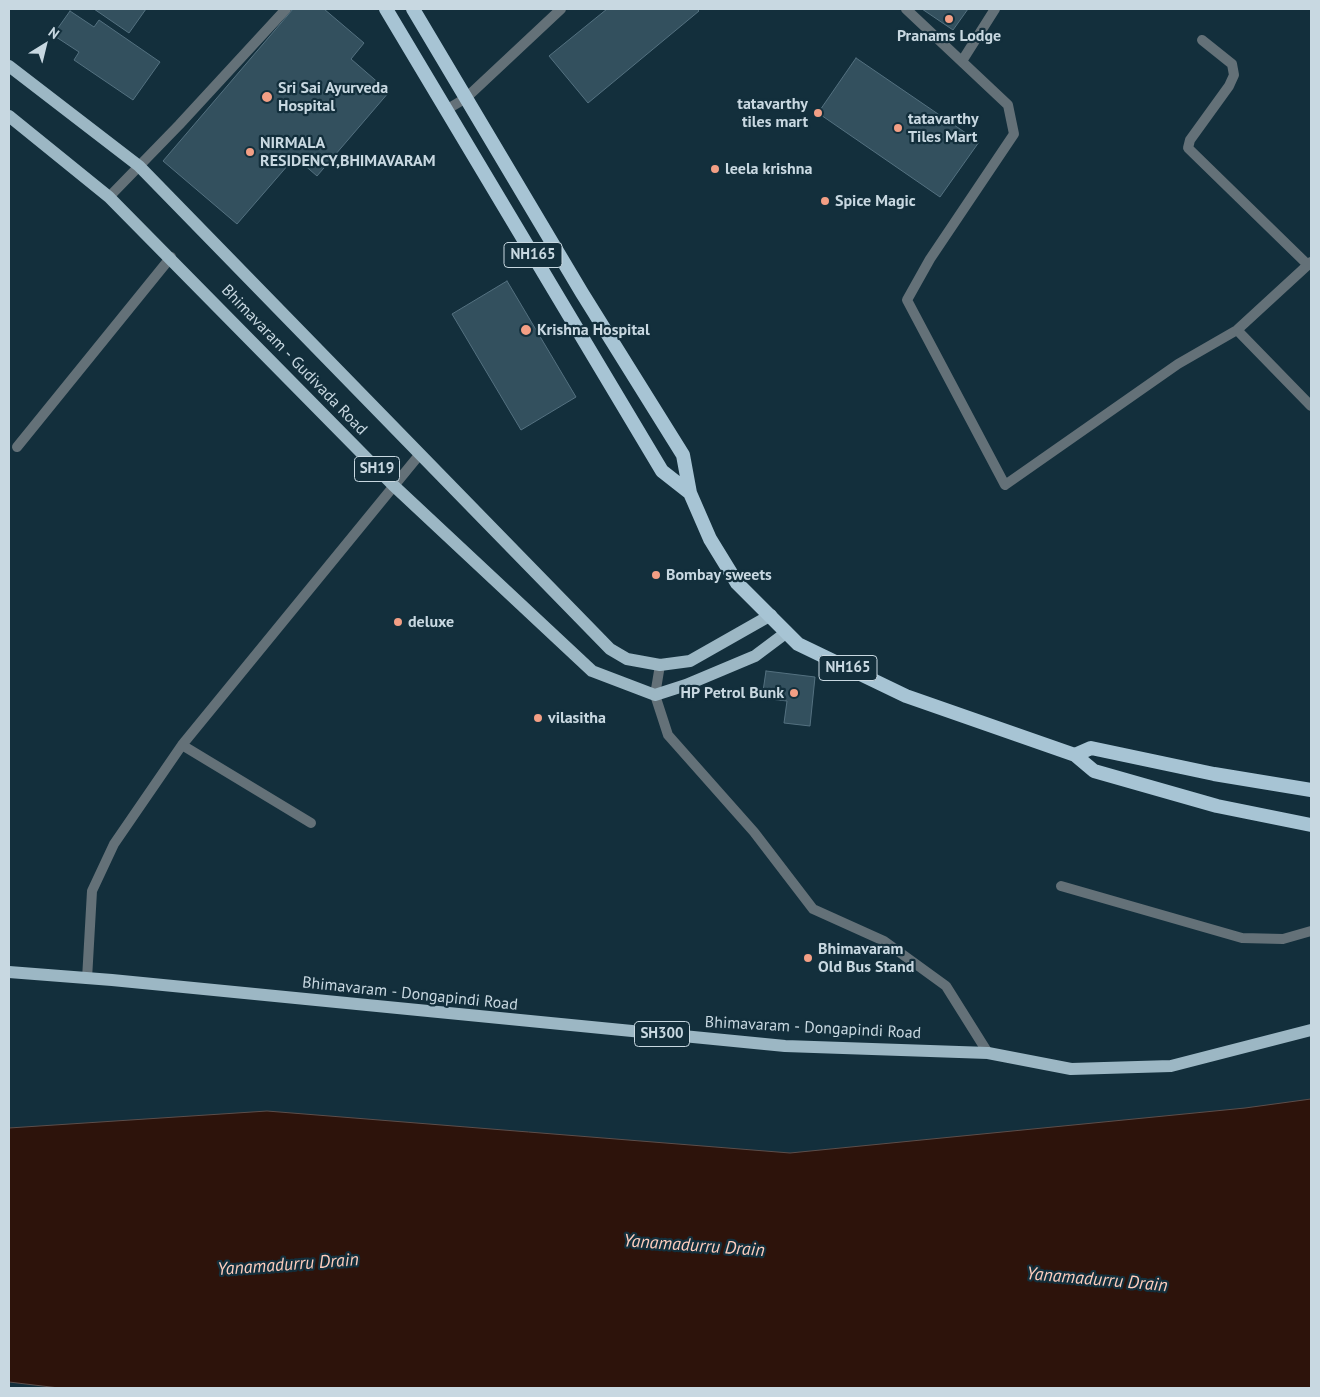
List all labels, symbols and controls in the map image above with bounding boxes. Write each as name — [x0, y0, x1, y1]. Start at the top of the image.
marker: Pranams Lodge — [943, 13, 955, 25]
north arrow — [20, 20, 70, 70]
text: N — [45, 23, 63, 43]
place label: Pranams Lodge — [897, 26, 1001, 46]
place label: Sri Sai Ayurveda Hospital — [278, 78, 388, 116]
marker: Sri Sai Ayurveda Hospital — [260, 90, 274, 104]
place label: tatavarthy tiles mart — [737, 94, 808, 132]
marker: tatavarthy tiles mart — [812, 107, 824, 119]
place label: tatavarthy Tiles Mart — [908, 109, 979, 147]
marker: tatavarthy Tiles Mart — [892, 122, 904, 134]
place label: NIRMALA RESIDENCY,BHIMAVARAM — [260, 133, 435, 171]
marker: NIRMALA RESIDENCY,BHIMAVARAM — [244, 146, 256, 158]
place label: leela krishna — [725, 159, 812, 179]
marker: leela krishna — [709, 163, 721, 175]
place label: Spice Magic — [835, 191, 916, 211]
marker: Spice Magic — [819, 195, 831, 207]
road number: NH165 — [504, 242, 562, 268]
street label: Bhimavaram - Gudivada Road — [217, 281, 371, 439]
place label: Krishna Hospital — [537, 320, 650, 340]
marker: Krishna Hospital — [519, 323, 533, 337]
road number: SH19 — [354, 456, 400, 482]
place label: Bombay sweets — [666, 565, 772, 585]
marker: Bombay sweets — [650, 569, 662, 581]
place label: deluxe — [408, 612, 454, 632]
marker: deluxe — [392, 616, 404, 628]
road number: NH165 — [819, 656, 877, 680]
place label: HP Petrol Bunk — [680, 683, 784, 703]
marker: HP Petrol Bunk — [788, 687, 800, 699]
place label: vilasitha — [548, 708, 606, 728]
marker: vilasitha — [532, 712, 544, 724]
place label: Bhimavaram Old Bus Stand — [818, 939, 914, 977]
marker: Bhimavaram Old Bus Stand — [802, 952, 814, 964]
street label: Bhimavaram - Dongapindi Road — [301, 973, 519, 1015]
street label: Bhimavaram - Dongapindi Road — [704, 1013, 922, 1043]
road number: SH300 — [634, 1022, 690, 1046]
water label: Yanamadurru Drain — [623, 1230, 765, 1262]
water label: Yanamadurru Drain — [217, 1249, 359, 1281]
water label: Yanamadurru Drain — [1025, 1263, 1169, 1297]

